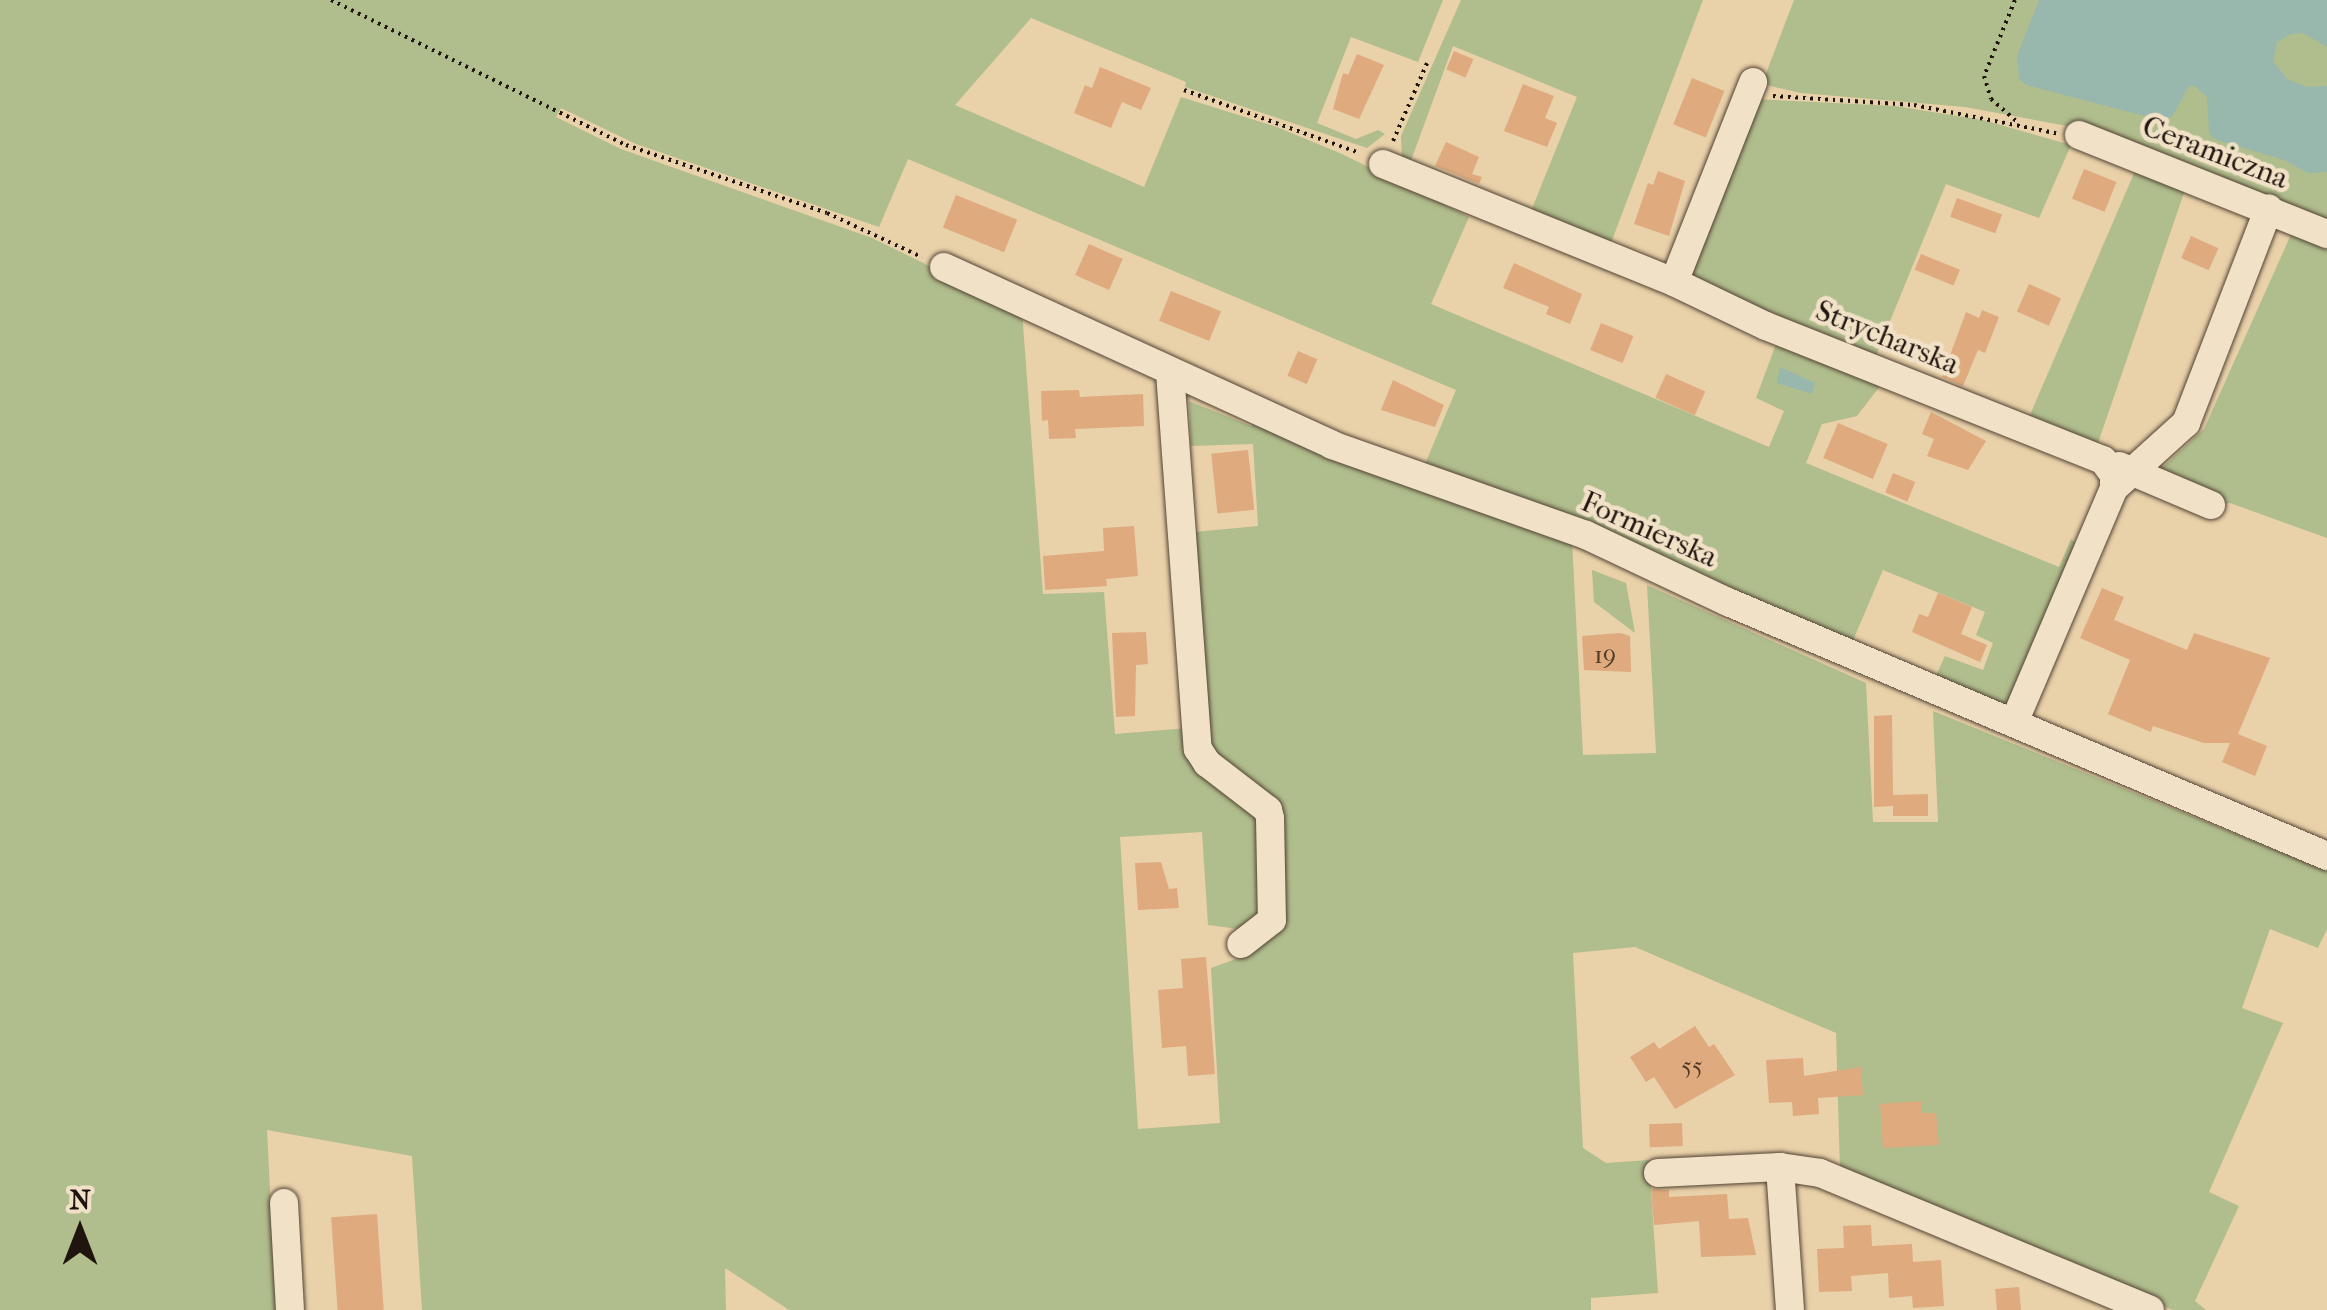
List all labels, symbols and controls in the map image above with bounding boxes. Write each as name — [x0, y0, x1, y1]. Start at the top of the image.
street label: Ceramiczna — [2137, 109, 2293, 197]
street label: Strycharska — [1810, 293, 1964, 383]
street label: Formierska — [1575, 484, 1723, 576]
house number: 19 — [1594, 640, 1616, 670]
house number: 55 — [1681, 1051, 1703, 1081]
north arrow — [30, 1180, 130, 1280]
text: N — [69, 1183, 91, 1216]

